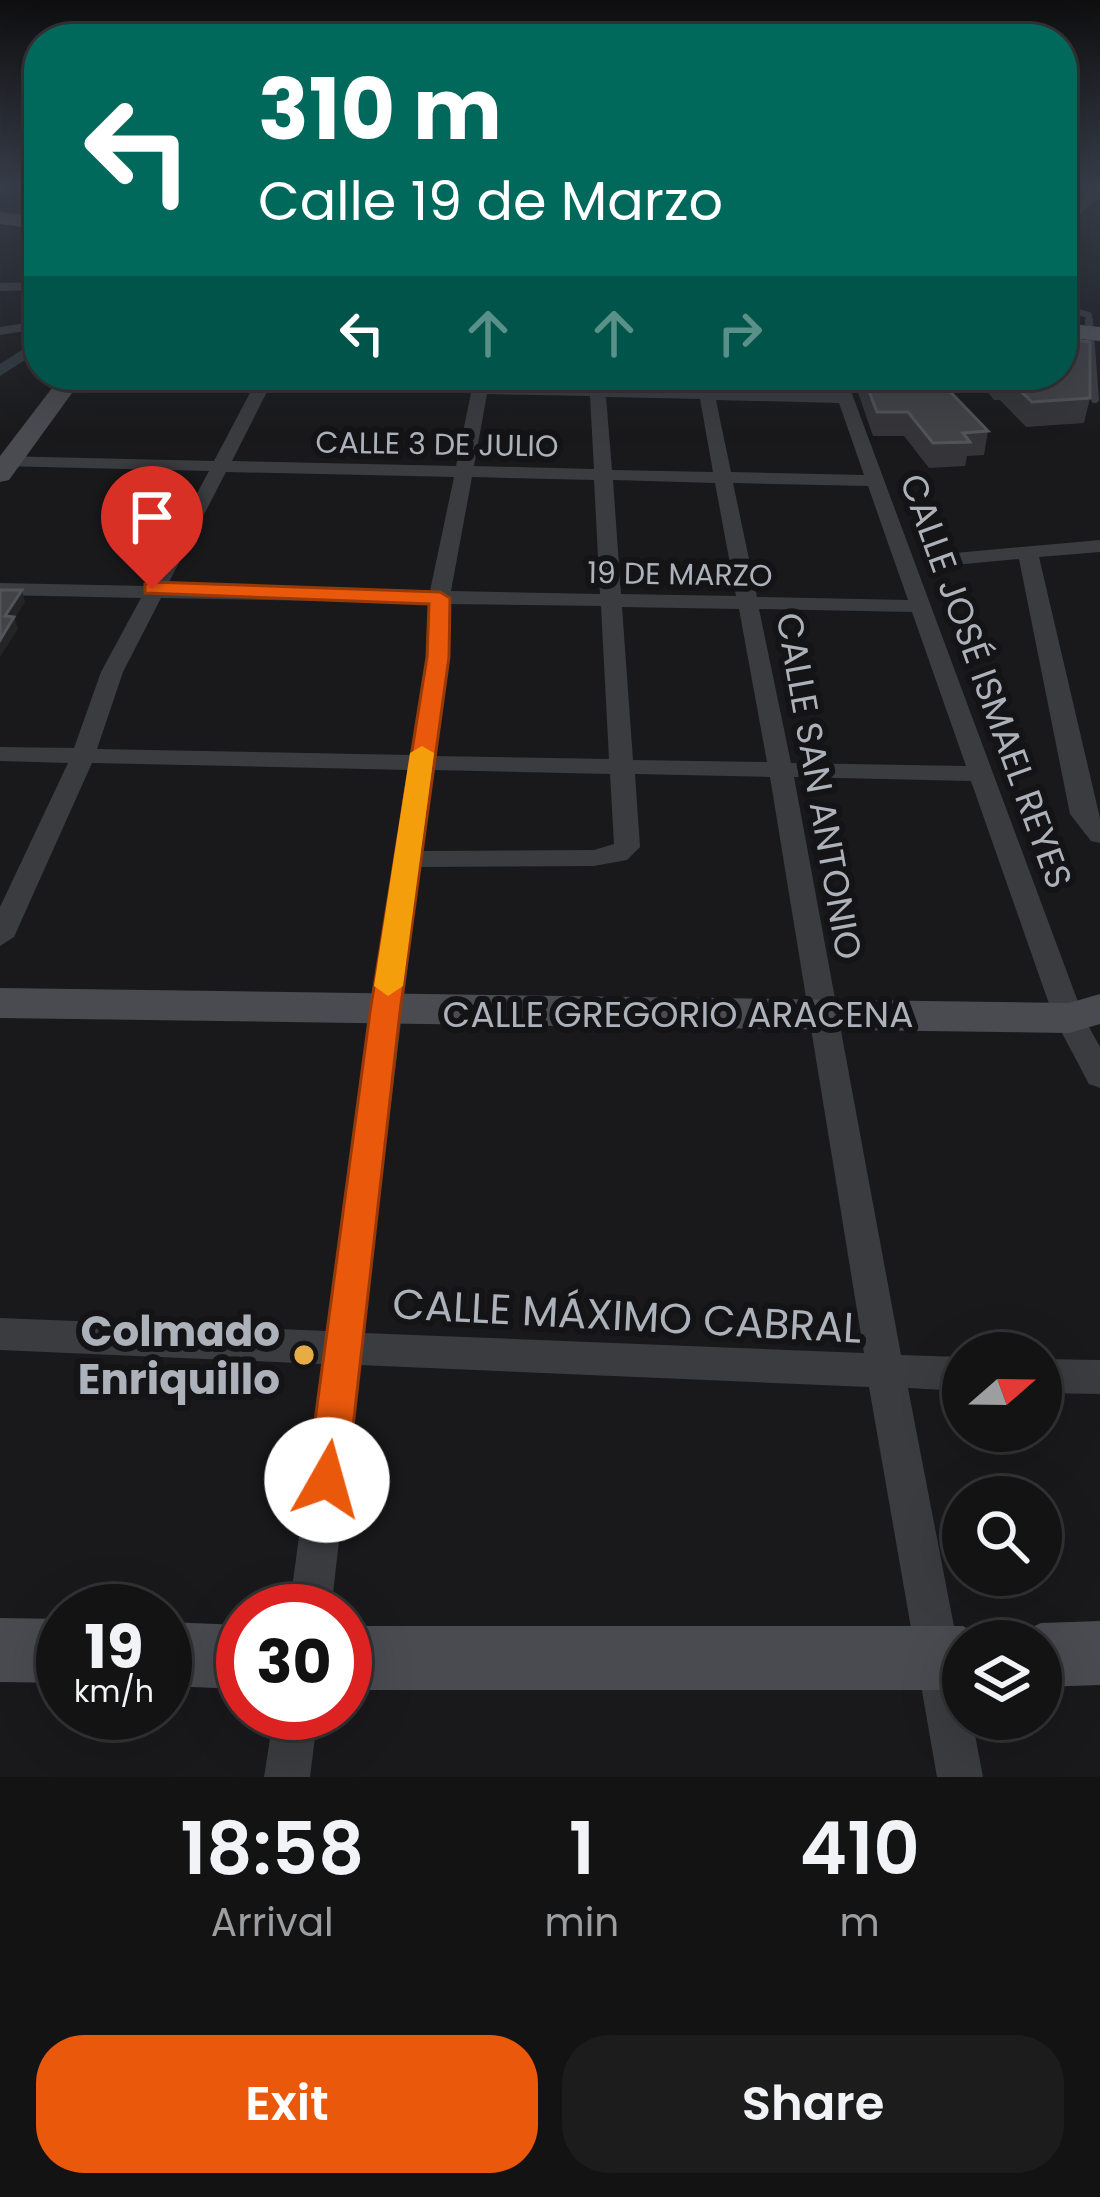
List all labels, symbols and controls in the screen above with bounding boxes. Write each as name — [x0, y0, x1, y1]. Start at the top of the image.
text: 310 m — [258, 51, 502, 168]
icon: left — [60, 72, 216, 228]
text: Calle 19 de Marzo — [258, 163, 723, 239]
icon: left — [329, 300, 395, 366]
icon: ahead — [455, 300, 521, 366]
icon: ahead — [581, 300, 647, 366]
icon: right — [707, 300, 773, 366]
street label: CALLE 3 DE JULIO — [315, 420, 559, 468]
pin — [101, 466, 203, 589]
street label: CALLE JOSÉ ISMAEL REYES — [887, 467, 1085, 895]
icon: arrive — [119, 484, 185, 550]
street label: 19 DE MARZO — [587, 551, 773, 597]
street label: CALLE SAN ANTONIO — [763, 609, 875, 963]
street label: CALLE GREGORIO ARACENA — [443, 989, 913, 1040]
street label: CALLE MÁXIMO CABRAL — [391, 1274, 863, 1358]
place label: Colmado Enriquillo — [78, 1302, 280, 1409]
north arrow — [942, 1332, 1062, 1452]
map controls — [942, 1332, 1062, 1740]
marker: Colmado Enriquillo — [291, 1342, 317, 1368]
position arrow — [264, 1417, 390, 1543]
button: search — [942, 1476, 1062, 1596]
speed limit sign: 30 — [216, 1584, 372, 1740]
text: 19 — [84, 1605, 144, 1689]
button: layers — [942, 1620, 1062, 1740]
text: km/h — [74, 1670, 154, 1713]
text: 18:58 — [180, 1798, 364, 1899]
text: 1 — [569, 1798, 595, 1899]
text: 410 — [800, 1798, 920, 1899]
text: Arrival — [211, 1895, 334, 1950]
text: min — [545, 1895, 619, 1950]
text: m — [840, 1895, 880, 1950]
button: Exit — [36, 2035, 538, 2173]
button: Share — [562, 2035, 1064, 2173]

